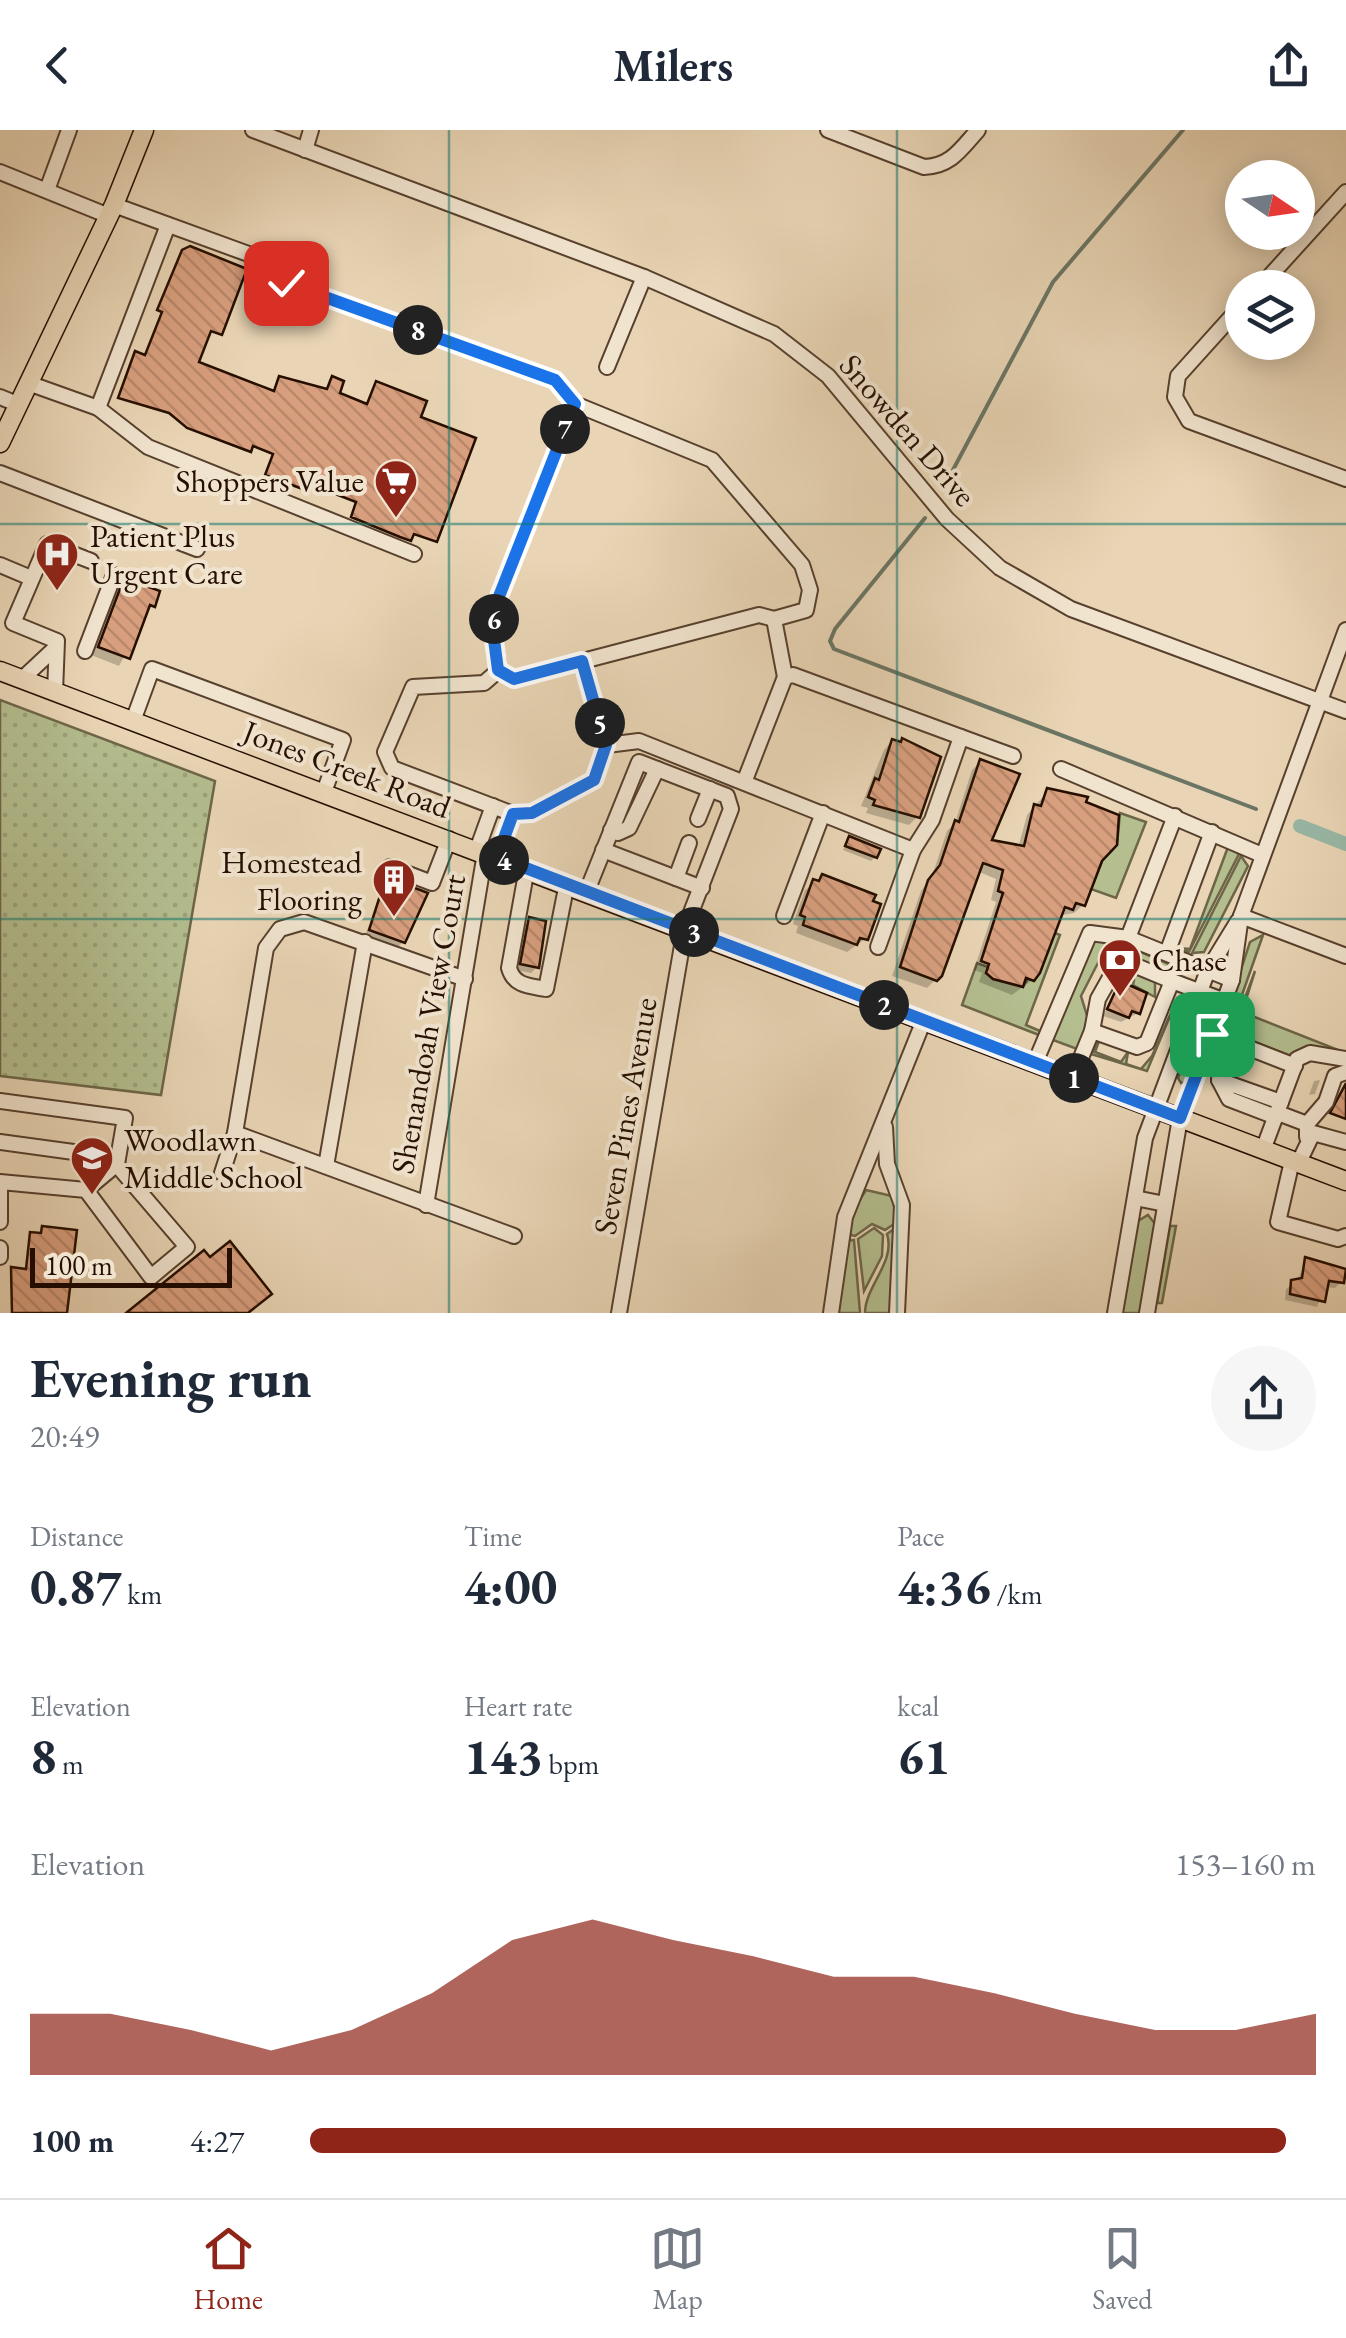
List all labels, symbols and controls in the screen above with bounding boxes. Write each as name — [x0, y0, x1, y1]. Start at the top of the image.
text: Milers — [613, 36, 733, 94]
icon: back — [30, 38, 85, 93]
icon: share — [1261, 38, 1316, 93]
north arrow — [1225, 160, 1315, 250]
map controls — [1225, 160, 1315, 360]
pin — [244, 241, 329, 326]
icon: check — [259, 256, 314, 311]
button: layers — [1225, 270, 1315, 360]
pin: 8 — [393, 305, 443, 355]
text: 8 — [411, 312, 425, 348]
street label: Snowden Drive — [830, 345, 986, 515]
pin: 7 — [540, 404, 590, 454]
text: 7 — [558, 411, 572, 447]
supermarket icon: Shoppers Value — [373, 458, 419, 519]
place label: Shoppers Value — [176, 460, 364, 502]
place label: Patient Plus Urgent Care — [90, 515, 243, 594]
hospital icon: Patient Plus Urgent Care — [34, 531, 80, 592]
pin: 6 — [469, 594, 519, 644]
text: 6 — [487, 601, 501, 637]
pin: 5 — [575, 698, 625, 748]
text: 5 — [593, 705, 607, 741]
street label: Jones Creek Road — [234, 709, 458, 828]
pin: 4 — [479, 835, 529, 885]
place label: Homestead Flooring — [221, 841, 363, 920]
text: 4 — [497, 842, 511, 878]
building icon: Homestead Flooring — [371, 857, 417, 918]
street label: Shenandoah View Court — [381, 871, 475, 1177]
pin: 3 — [669, 907, 719, 957]
text: 3 — [687, 914, 701, 950]
bank icon: Chase — [1097, 937, 1143, 998]
place label: Chase — [1152, 939, 1227, 981]
pin: 2 — [859, 980, 909, 1030]
text: 2 — [877, 987, 891, 1023]
pin — [1170, 992, 1255, 1077]
street label: Seven Pines Avenue — [583, 994, 667, 1238]
icon: arrive — [1185, 1007, 1240, 1062]
pin: 1 — [1049, 1053, 1099, 1103]
text: 1 — [1067, 1060, 1081, 1096]
place label: Woodlawn Middle School — [124, 1119, 303, 1198]
school or university icon: Woodlawn Middle School — [69, 1135, 115, 1196]
scale bar — [30, 1243, 232, 1288]
text: 100 m — [45, 1247, 113, 1283]
text: Evening run — [30, 1342, 312, 1413]
button: share — [1211, 1346, 1316, 1451]
text: 20:49 — [30, 1415, 99, 1457]
text: Distance — [30, 1518, 124, 1554]
text: Time — [464, 1518, 522, 1554]
text: Pace — [897, 1518, 944, 1554]
text: 0.87 — [30, 1554, 122, 1619]
text: 4:00 — [464, 1554, 557, 1619]
text: 4:36 — [897, 1554, 991, 1619]
text: km — [122, 1576, 162, 1612]
text: /km — [991, 1576, 1042, 1612]
text: Elevation — [30, 1688, 131, 1724]
text: Heart rate — [464, 1688, 572, 1724]
text: kcal — [897, 1688, 939, 1724]
text: 8 — [30, 1724, 56, 1789]
text: 143 — [464, 1724, 543, 1789]
text: 61 — [897, 1724, 950, 1789]
text: m — [56, 1746, 84, 1782]
text: bpm — [543, 1746, 599, 1782]
text: Elevation — [30, 1843, 145, 1885]
text: 153–160 m — [1175, 1843, 1316, 1885]
text: 100 m — [30, 2120, 114, 2162]
text: 4:27 — [190, 2120, 244, 2162]
tab: Home — [194, 2221, 263, 2317]
tab: Map — [650, 2221, 705, 2317]
tab: Saved — [1092, 2221, 1152, 2317]

